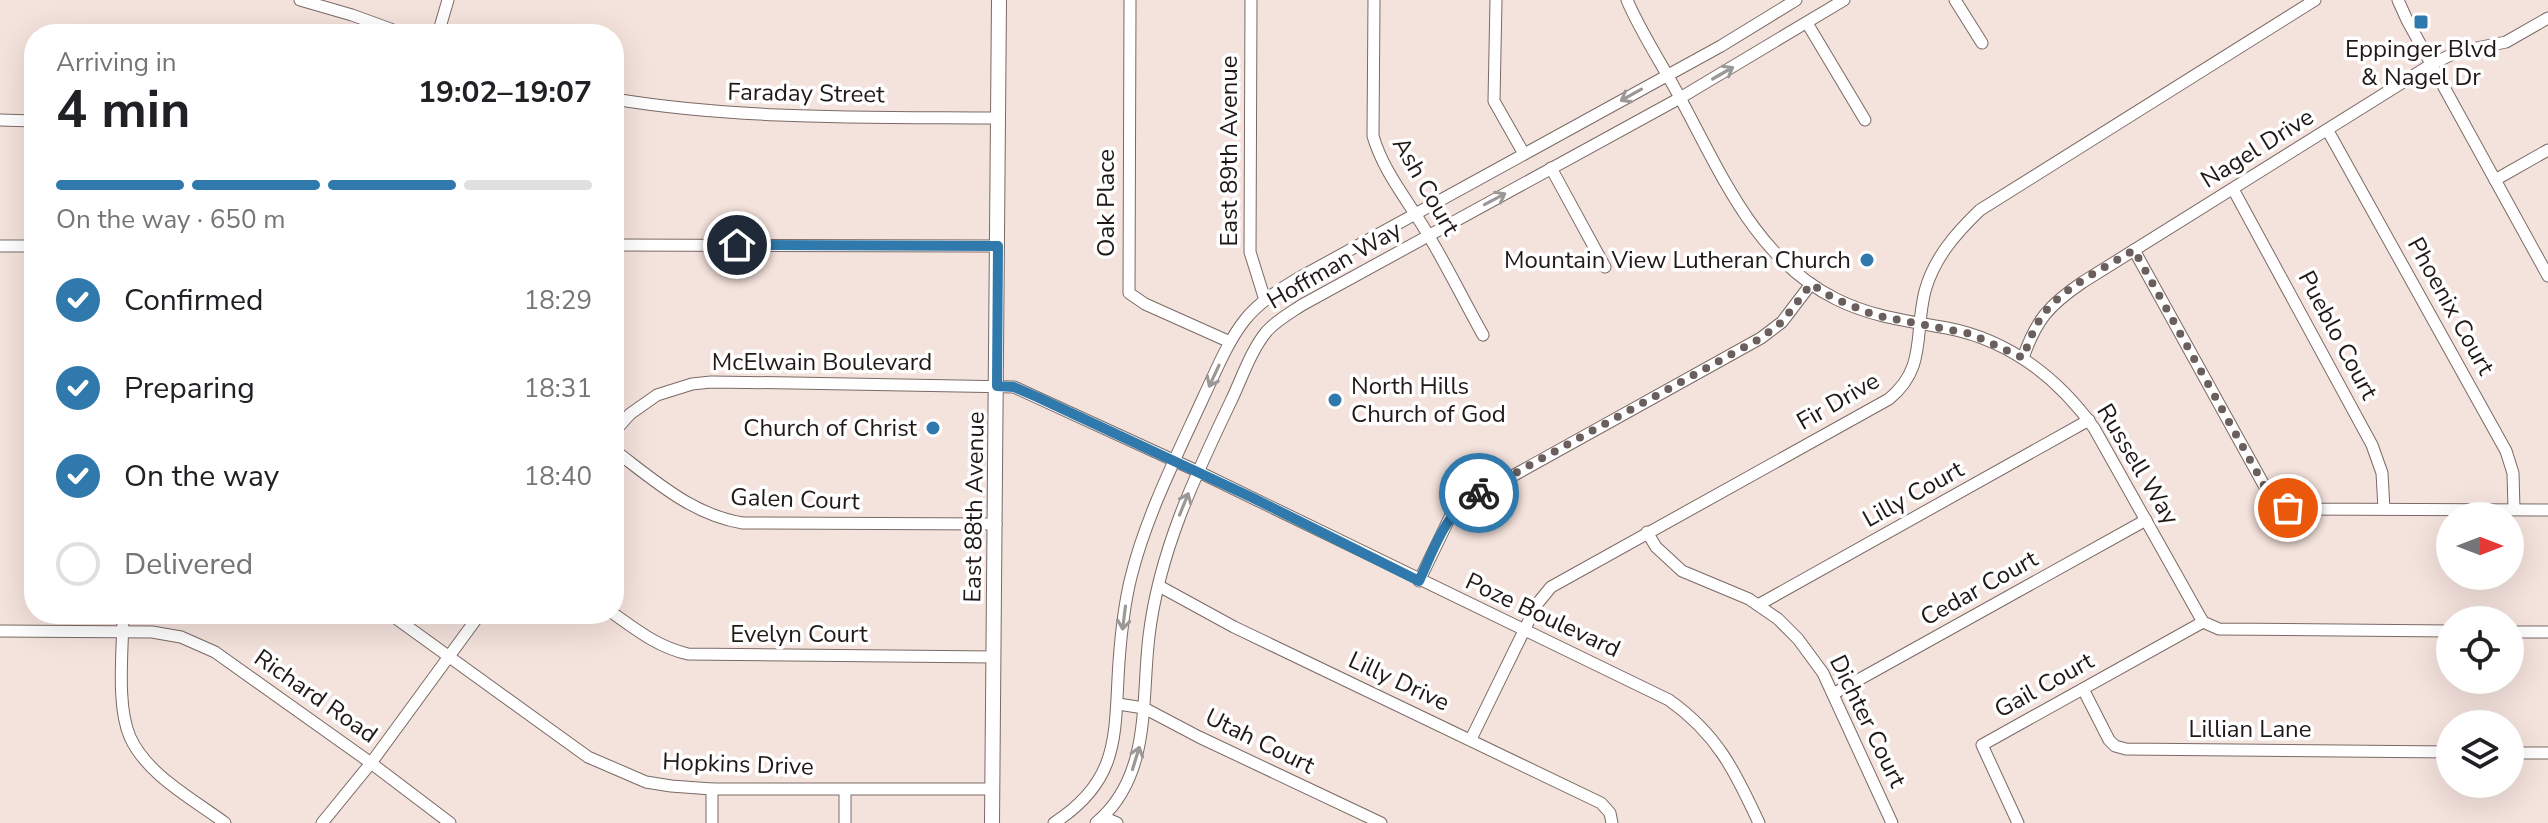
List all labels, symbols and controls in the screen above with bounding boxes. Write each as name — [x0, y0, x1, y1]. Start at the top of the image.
marker: Eppinger Blvd & Nagel Dr — [2412, 13, 2430, 31]
place label: Eppinger Blvd & Nagel Dr — [2345, 33, 2497, 93]
text: Arriving in — [56, 45, 177, 80]
street label: East 89th Avenue — [1213, 55, 1245, 247]
one-way arrow — [1711, 65, 1734, 81]
text: 19:02–19:07 — [418, 72, 592, 113]
text: 4 min — [56, 74, 191, 145]
street label: Faraday Street — [727, 76, 885, 110]
one-way arrow — [1620, 88, 1644, 103]
street label: Nagel Drive — [2194, 101, 2320, 195]
street label: Ash Court — [1385, 131, 1467, 241]
street label: Oak Place — [1090, 149, 1122, 257]
one-way arrow — [1483, 191, 1507, 206]
text: On the way · 650 m — [56, 202, 285, 237]
pin — [703, 211, 771, 279]
street label: Hoffman Way — [1261, 213, 1408, 316]
icon: home — [715, 223, 759, 267]
street label: Phoenix Court — [2400, 231, 2502, 381]
place label: Mountain View Lutheran Church — [1504, 244, 1851, 276]
marker: Mountain View Lutheran Church — [1858, 251, 1876, 269]
street label: Pueblo Court — [2291, 265, 2386, 406]
icon: check — [56, 278, 100, 322]
text: Confirmed — [124, 280, 264, 321]
text: 18:29 — [524, 283, 592, 318]
street label: McElwain Boulevard — [712, 346, 932, 378]
one-way arrow — [1206, 363, 1221, 387]
street label: Fir Drive — [1791, 365, 1885, 437]
icon: check — [56, 366, 100, 410]
text: Preparing — [124, 368, 255, 409]
place label: North Hills Church of God — [1351, 370, 1506, 430]
text: 18:31 — [524, 371, 592, 406]
marker: North Hills Church of God — [1326, 391, 1344, 409]
street label: Russell Way — [2089, 398, 2187, 531]
street label: East 88th Avenue — [956, 411, 992, 603]
place label: Church of Christ — [743, 412, 918, 444]
marker: Church of Christ — [924, 419, 942, 437]
courier — [1439, 453, 1519, 533]
street label: Lilly Court — [1857, 453, 1970, 535]
icon: check — [56, 454, 100, 498]
text: On the way — [124, 456, 279, 497]
text: 18:40 — [524, 459, 592, 494]
icon: bike — [1457, 471, 1501, 515]
pin — [2254, 474, 2322, 542]
street label: Galen Court — [730, 481, 861, 517]
icon: bag — [2266, 486, 2310, 530]
one-way arrow — [1178, 492, 1192, 517]
north arrow — [2436, 502, 2524, 590]
map controls — [2436, 502, 2524, 798]
street label: Cedar Court — [1915, 542, 2044, 633]
text: Delivered — [124, 544, 253, 585]
street label: Poze Boulevard — [1460, 565, 1626, 665]
one-way arrow — [1117, 604, 1132, 631]
button: locate — [2436, 606, 2524, 694]
street label: Evelyn Court — [730, 618, 868, 650]
street label: Richard Road — [248, 642, 384, 750]
street label: Lilly Drive — [1343, 644, 1455, 718]
street label: Gail Court — [1989, 644, 2100, 725]
street label: Dichter Court — [1822, 649, 1914, 793]
street label: Utah Court — [1200, 701, 1321, 782]
button: layers — [2436, 710, 2524, 798]
street label: Lillian Lane — [2188, 713, 2312, 745]
street label: Hopkins Drive — [662, 745, 814, 783]
one-way arrow — [1129, 745, 1144, 771]

